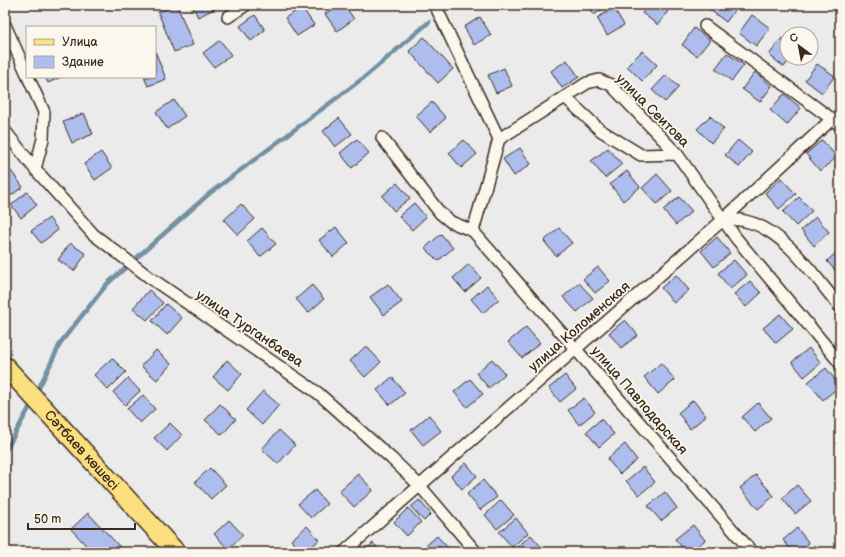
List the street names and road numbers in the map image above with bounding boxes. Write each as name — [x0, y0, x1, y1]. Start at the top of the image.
street label: улица Сеитова — [612, 70, 693, 151]
street label: улица Коломенская — [525, 277, 634, 375]
street label: улица Турганбаева — [193, 286, 307, 371]
street label: улица Павлодарская — [588, 343, 692, 458]
street label: Сәтбаев көшесі — [41, 407, 123, 494]

